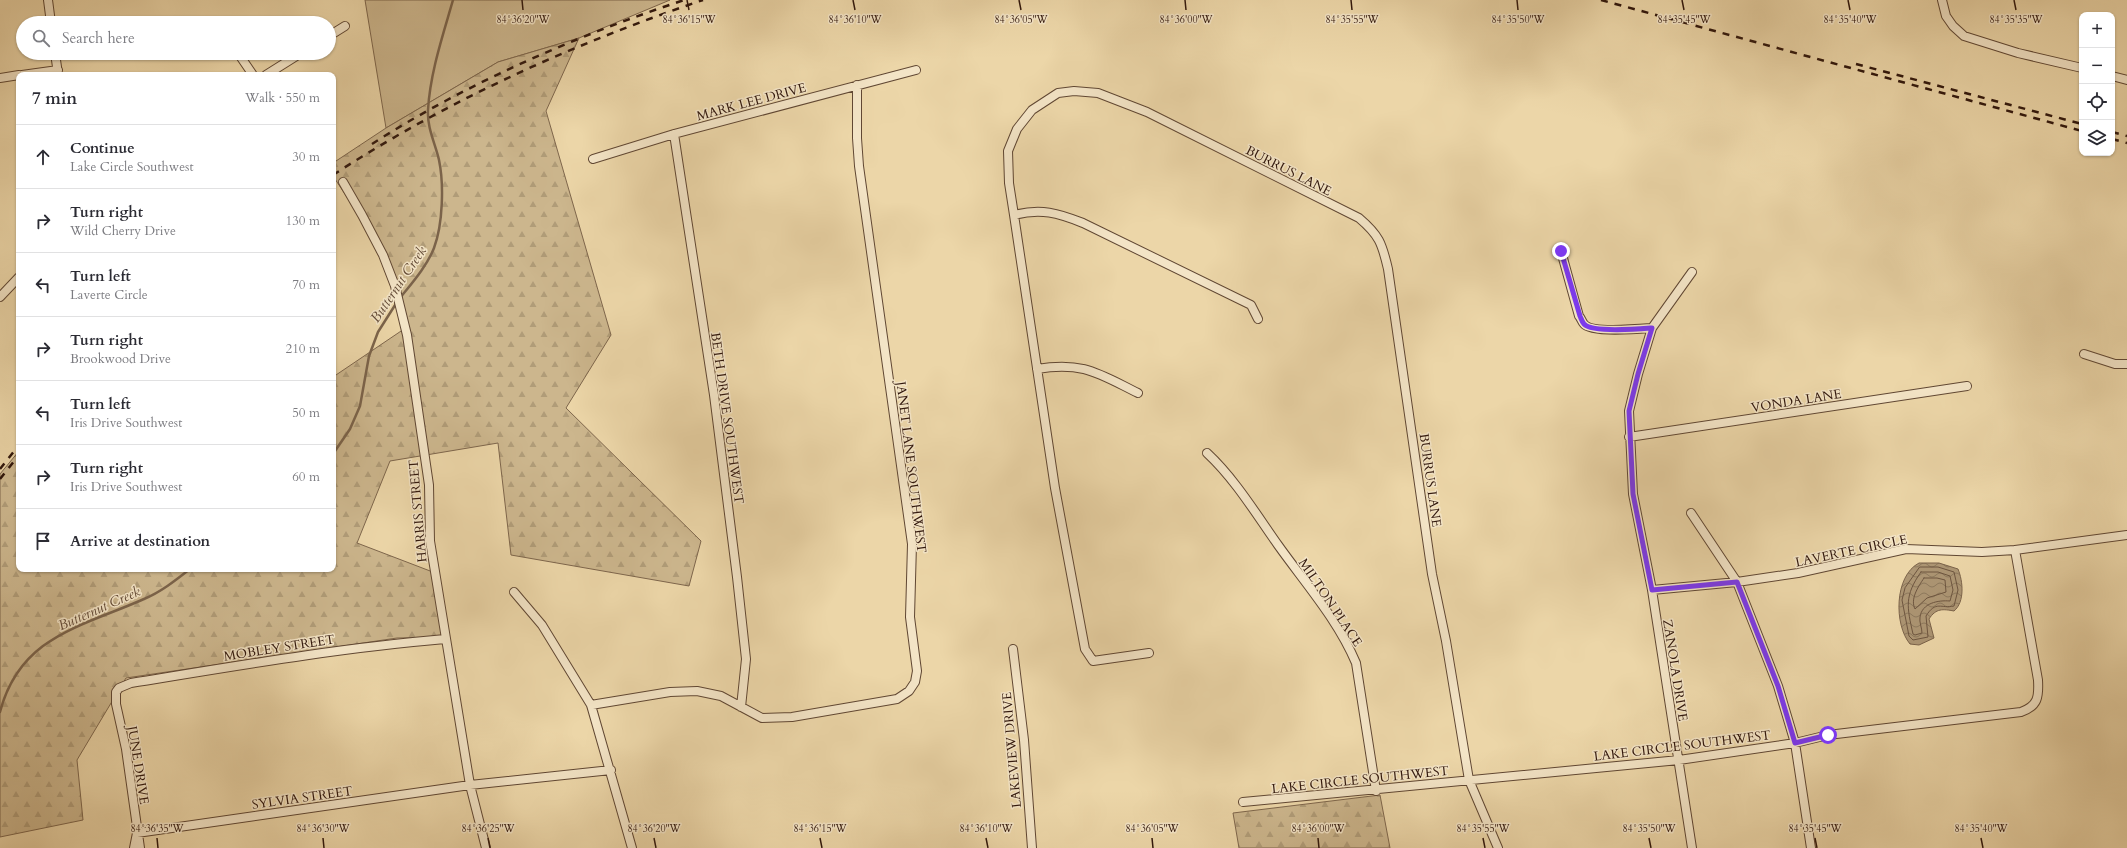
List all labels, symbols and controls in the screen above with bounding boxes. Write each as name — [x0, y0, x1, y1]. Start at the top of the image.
map controls — [2079, 12, 2115, 156]
button: + — [2079, 12, 2115, 48]
text: 84°36'20"W — [496, 13, 551, 27]
text: 84°36'15"W — [662, 13, 717, 27]
text: 84°36'10"W — [828, 13, 883, 27]
text: 84°36'05"W — [994, 13, 1049, 27]
text: 84°36'00"W — [1159, 13, 1214, 27]
text: 84°35'55"W — [1325, 13, 1380, 27]
text: 84°35'50"W — [1491, 13, 1546, 27]
text: 84°35'45"W — [1657, 13, 1712, 27]
text: 84°35'40"W — [1823, 13, 1878, 27]
text: 84°35'35"W — [1989, 13, 2044, 27]
search box — [16, 16, 336, 60]
icon: search — [30, 27, 52, 49]
text: Search here — [62, 28, 135, 48]
button: − — [2079, 48, 2115, 84]
street label: MARK LEE DRIVE — [695, 79, 808, 125]
button: locate — [2079, 84, 2115, 120]
text: 7 min — [32, 87, 77, 110]
text: Walk · 550 m — [245, 89, 320, 107]
button: layers — [2079, 120, 2115, 156]
text: Continue — [70, 138, 135, 158]
street label: BURRUS LANE — [1242, 141, 1335, 200]
icon: ahead — [32, 146, 54, 168]
text: 30 m — [292, 148, 320, 166]
text: Lake Circle Southwest — [70, 158, 194, 176]
text: Turn right — [70, 202, 143, 222]
icon: right — [32, 210, 54, 232]
text: 130 m — [286, 212, 320, 230]
text: Wild Cherry Drive — [70, 222, 176, 240]
water label: Butternut Creek — [366, 242, 431, 326]
route end — [1552, 242, 1570, 260]
text: Turn left — [70, 266, 131, 286]
icon: left — [32, 274, 54, 296]
text: 70 m — [292, 276, 320, 294]
text: Laverte Circle — [70, 286, 148, 304]
text: Turn right — [70, 330, 143, 350]
street label: BETH DRIVE SOUTHWEST — [706, 331, 748, 506]
icon: right — [32, 338, 54, 360]
text: 210 m — [286, 340, 320, 358]
text: Brookwood Drive — [70, 350, 171, 368]
street label: JANET LANE SOUTHWEST — [891, 378, 931, 554]
street label: VONDA LANE — [1750, 385, 1843, 417]
text: Turn left — [70, 394, 131, 414]
icon: left — [32, 402, 54, 424]
text: 50 m — [292, 404, 320, 422]
text: Iris Drive Southwest — [70, 414, 182, 432]
street label: BURRUS LANE — [1415, 432, 1445, 528]
text: Turn right — [70, 458, 143, 478]
street label: HARRIS STREET — [404, 458, 431, 563]
icon: right — [32, 466, 54, 488]
text: 60 m — [292, 468, 320, 486]
text: Iris Drive Southwest — [70, 478, 182, 496]
icon: arrive — [32, 530, 54, 552]
street label: LAVERTE CIRCLE — [1794, 530, 1909, 572]
text: Arrive at destination — [70, 531, 210, 551]
street label: MILTON PLACE — [1294, 555, 1366, 650]
water label: Butternut Creek — [55, 582, 144, 635]
street label: ZANOLA DRIVE — [1658, 618, 1692, 722]
street label: MOBLEY STREET — [222, 630, 336, 666]
street label: LAKEVIEW DRIVE — [998, 691, 1026, 809]
street label: JUNE DRIVE — [123, 723, 153, 806]
street label: LAKE CIRCLE SOUTHWEST — [1593, 726, 1772, 766]
route start — [1819, 726, 1837, 744]
street label: LAKE CIRCLE SOUTHWEST — [1271, 762, 1450, 798]
street label: SYLVIA STREET — [251, 782, 354, 814]
text: 84°36'35"W — [130, 822, 185, 836]
text: 84°36'30"W — [296, 822, 351, 836]
text: 84°36'25"W — [461, 822, 516, 836]
text: 84°36'20"W — [627, 822, 682, 836]
text: 84°36'15"W — [793, 822, 848, 836]
text: 84°36'10"W — [959, 822, 1014, 836]
text: 84°36'05"W — [1125, 822, 1180, 836]
text: 84°36'00"W — [1291, 822, 1346, 836]
text: 84°35'55"W — [1456, 822, 1511, 836]
text: 84°35'50"W — [1622, 822, 1677, 836]
text: 84°35'45"W — [1788, 822, 1843, 836]
text: 84°35'40"W — [1954, 822, 2009, 836]

